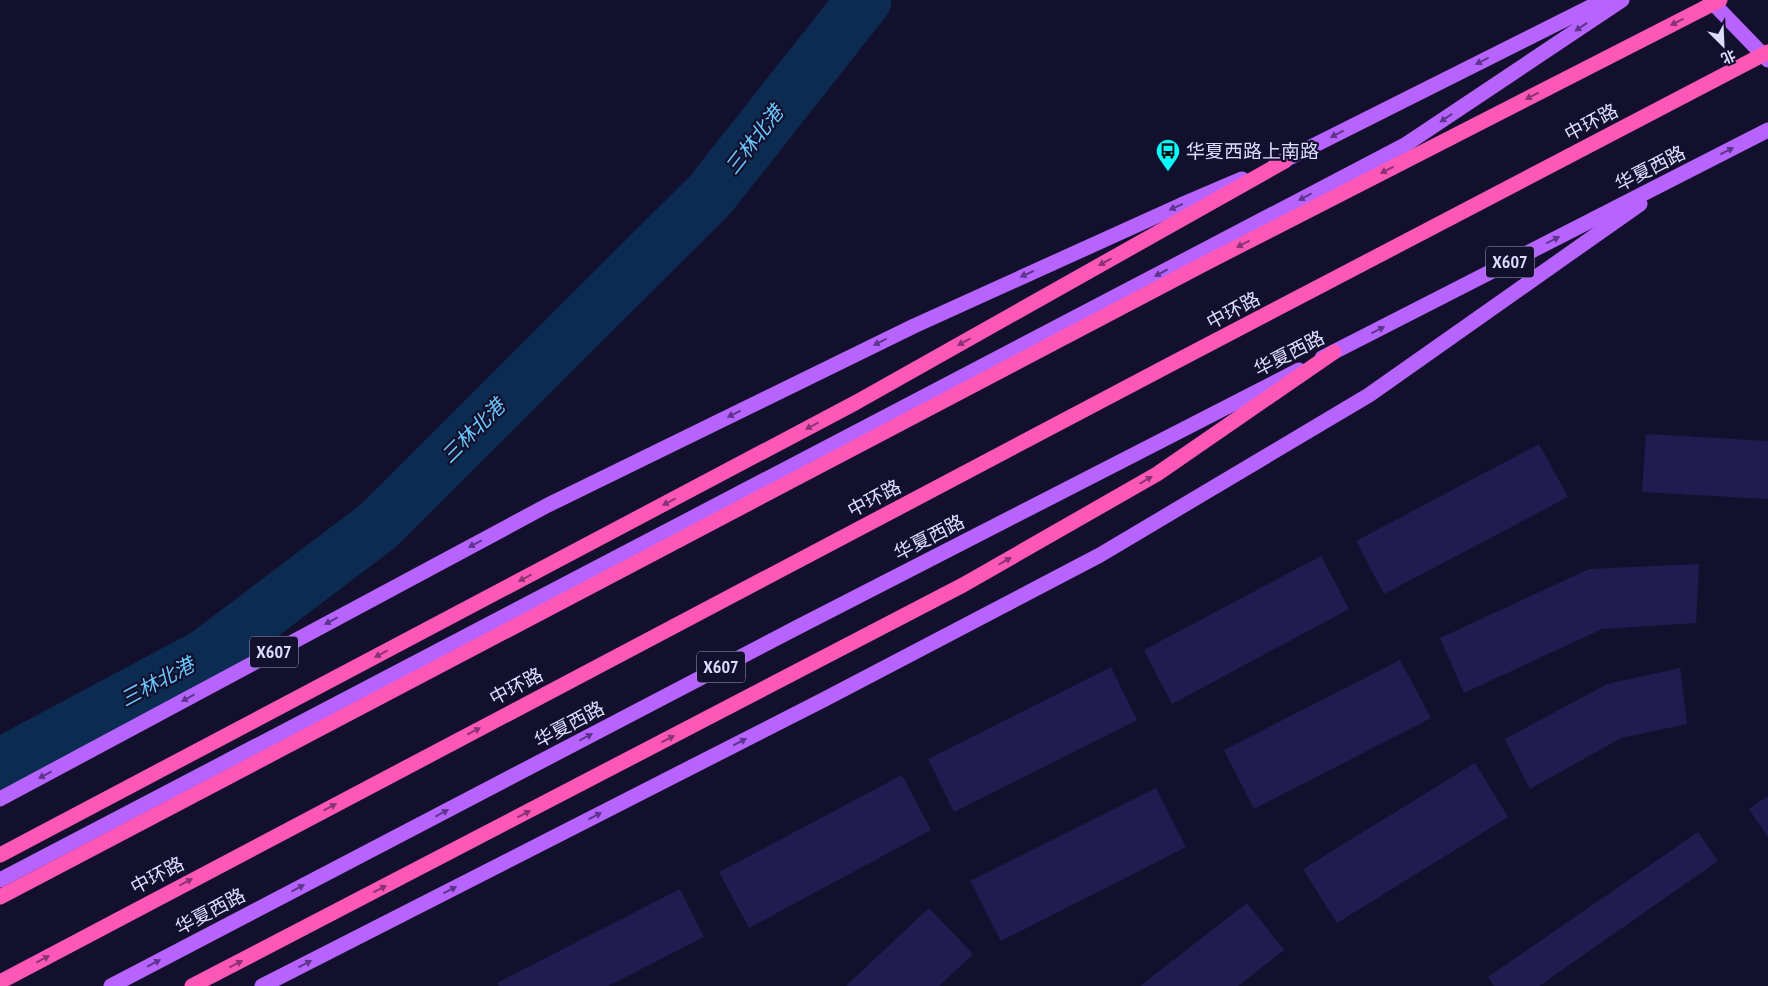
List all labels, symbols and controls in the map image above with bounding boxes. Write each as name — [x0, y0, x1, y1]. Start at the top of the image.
one-way arrow — [1669, 18, 1684, 26]
north arrow — [1698, 20, 1748, 70]
one-way arrow — [1574, 22, 1588, 32]
text: 北 — [1718, 46, 1738, 68]
one-way arrow — [1475, 57, 1490, 65]
one-way arrow — [1525, 92, 1539, 100]
water label: 三林北港 — [719, 98, 791, 180]
street label: 中环路 — [1560, 98, 1622, 146]
one-way arrow — [1439, 113, 1453, 122]
one-way arrow — [1330, 130, 1345, 139]
bus stop icon: 华夏西路上南路 — [1155, 138, 1181, 172]
place label: 华夏西路上南路 — [1186, 139, 1319, 163]
street label: 华夏西路 — [1611, 140, 1689, 196]
one-way arrow — [1720, 147, 1734, 155]
one-way arrow — [1380, 166, 1394, 174]
one-way arrow — [1298, 193, 1312, 201]
one-way arrow — [1169, 204, 1183, 212]
one-way arrow — [1546, 236, 1561, 244]
one-way arrow — [1235, 240, 1250, 248]
road number: X607 — [1486, 246, 1534, 278]
one-way arrow — [1099, 258, 1112, 267]
one-way arrow — [1154, 269, 1168, 277]
one-way arrow — [1020, 271, 1034, 279]
street label: 中环路 — [1202, 286, 1264, 334]
street label: 华夏西路 — [1250, 325, 1328, 381]
one-way arrow — [1370, 326, 1385, 334]
one-way arrow — [873, 338, 887, 346]
one-way arrow — [956, 338, 971, 346]
water label: 三林北港 — [436, 391, 513, 468]
one-way arrow — [727, 410, 741, 418]
one-way arrow — [805, 422, 820, 430]
street label: 中环路 — [843, 474, 905, 522]
one-way arrow — [1140, 476, 1153, 485]
one-way arrow — [661, 498, 676, 506]
street label: 华夏西路 — [890, 509, 968, 565]
one-way arrow — [467, 540, 482, 548]
one-way arrow — [998, 557, 1013, 565]
one-way arrow — [518, 574, 532, 582]
one-way arrow — [324, 617, 339, 625]
road number: X607 — [250, 636, 298, 668]
water label: 三林北港 — [116, 650, 201, 712]
one-way arrow — [374, 650, 389, 658]
road number: X607 — [697, 652, 745, 682]
street label: 中环路 — [485, 662, 547, 710]
one-way arrow — [181, 694, 196, 702]
street label: 华夏西路 — [530, 696, 608, 752]
one-way arrow — [467, 727, 481, 735]
one-way arrow — [579, 733, 593, 742]
one-way arrow — [661, 735, 675, 743]
one-way arrow — [733, 738, 747, 746]
one-way arrow — [38, 770, 52, 779]
one-way arrow — [323, 803, 337, 811]
one-way arrow — [435, 809, 449, 817]
one-way arrow — [517, 809, 531, 818]
one-way arrow — [588, 812, 602, 820]
street label: 中环路 — [126, 851, 188, 899]
one-way arrow — [179, 878, 194, 886]
street label: 华夏西路 — [171, 883, 249, 939]
one-way arrow — [291, 884, 306, 892]
one-way arrow — [373, 884, 387, 893]
one-way arrow — [443, 886, 457, 894]
one-way arrow — [36, 955, 50, 963]
one-way arrow — [147, 959, 162, 967]
one-way arrow — [229, 959, 242, 968]
one-way arrow — [298, 960, 313, 968]

